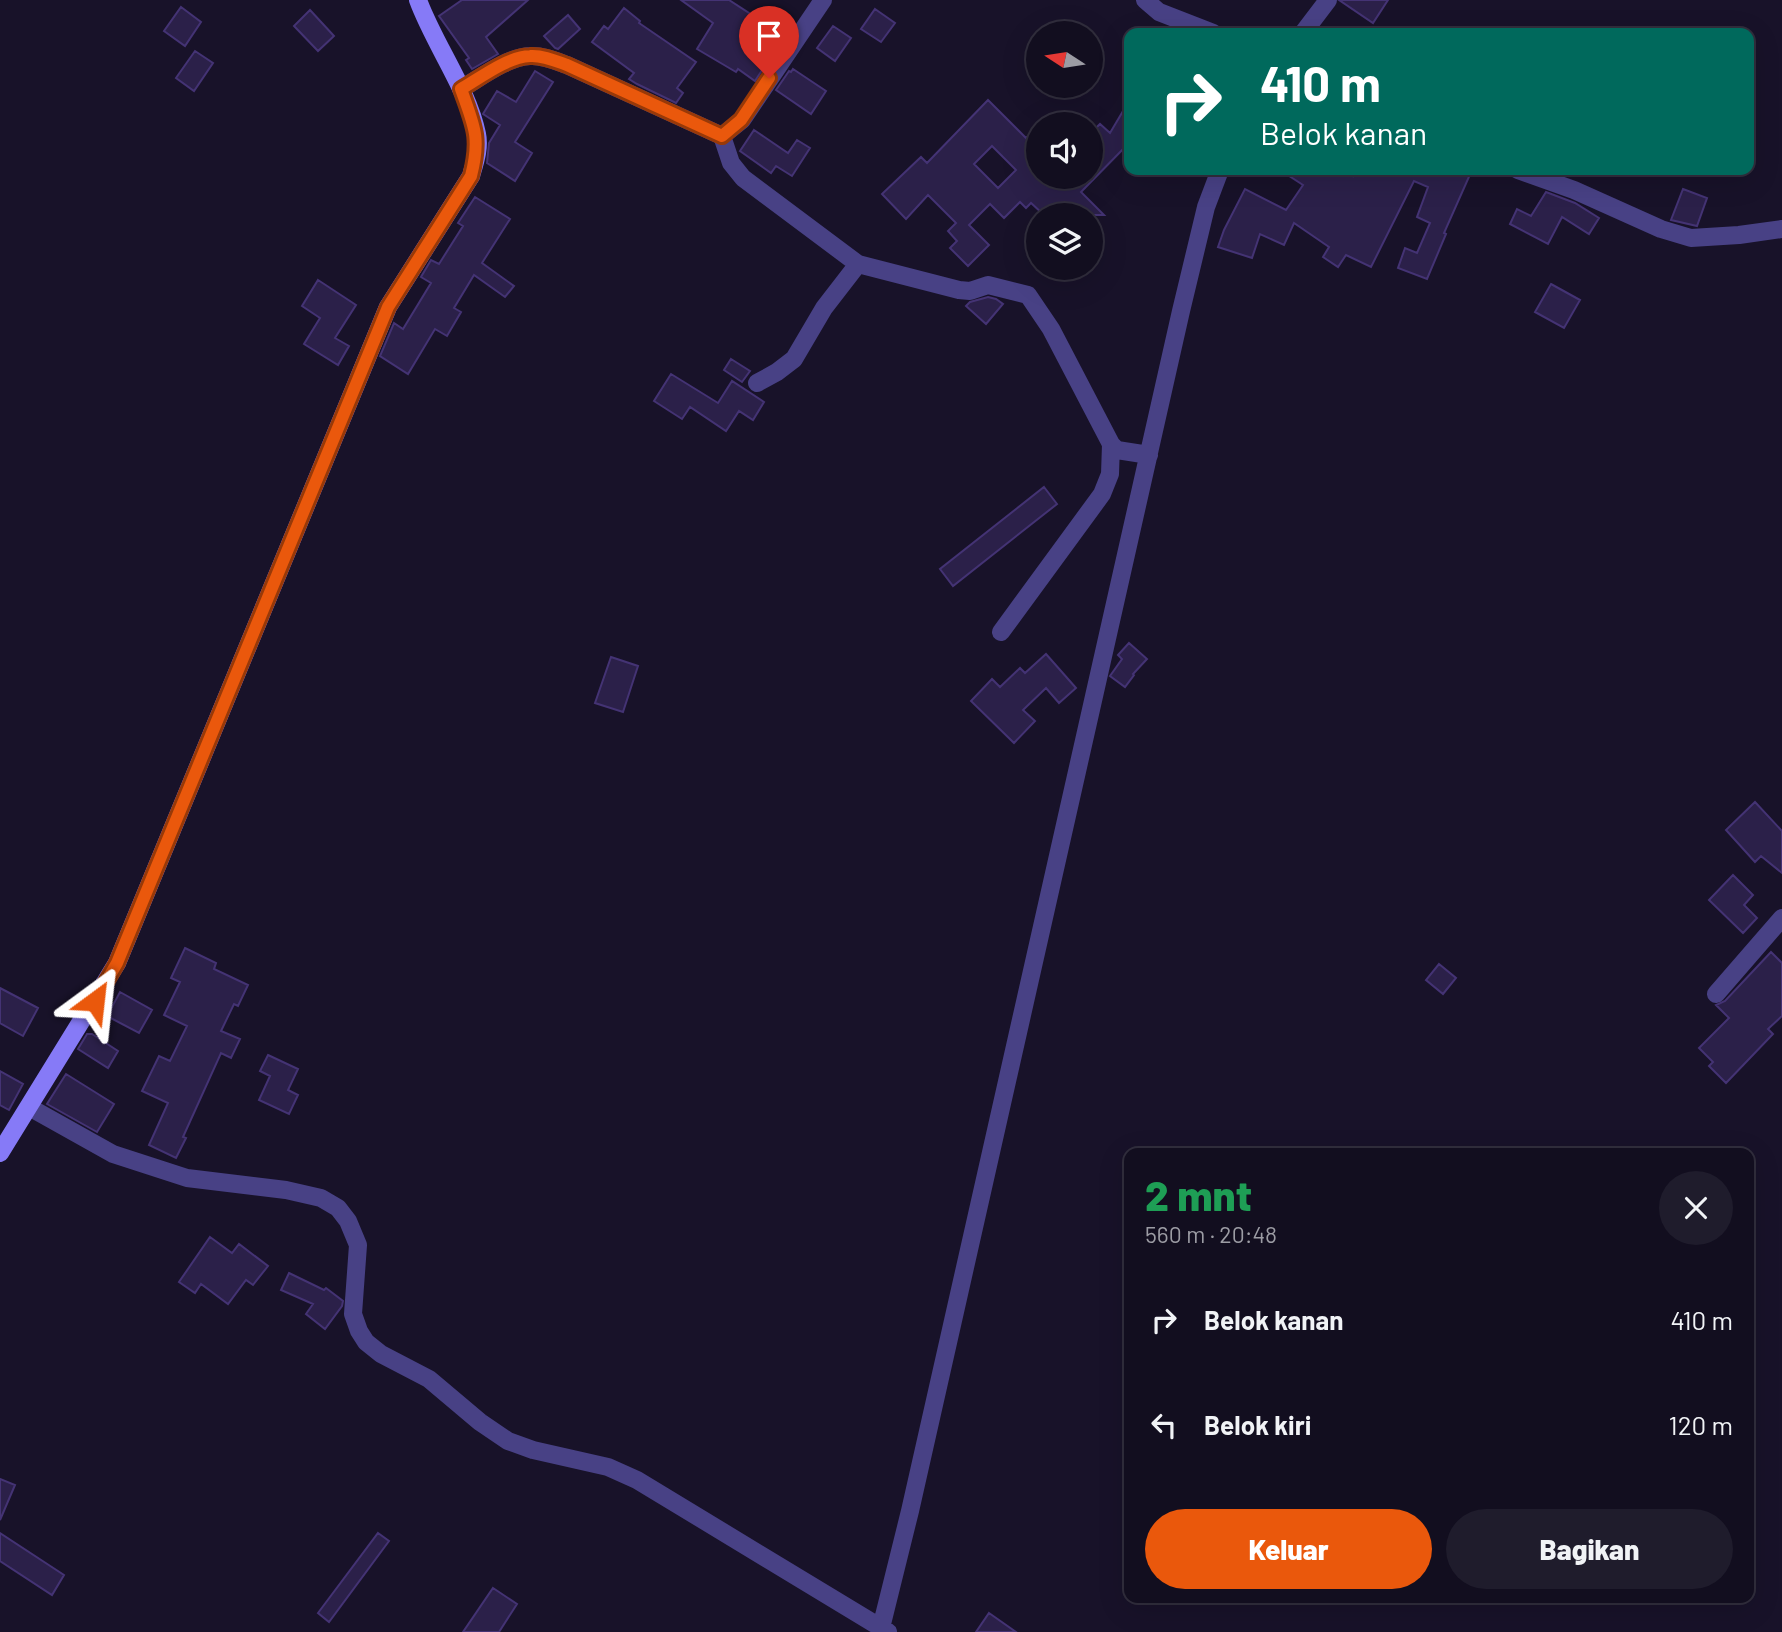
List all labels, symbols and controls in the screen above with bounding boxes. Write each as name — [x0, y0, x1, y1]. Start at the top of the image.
pin — [739, 6, 799, 78]
icon: arrive — [750, 17, 788, 55]
north arrow — [1026, 21, 1102, 98]
map controls — [1026, 21, 1103, 280]
text: 410 m — [1260, 53, 1381, 112]
icon: right — [1145, 56, 1236, 147]
button: sound — [1026, 112, 1103, 189]
text: Belok kanan — [1260, 113, 1427, 151]
button: layers — [1026, 203, 1103, 280]
position arrow — [58, 964, 132, 1038]
text: 2 mnt — [1145, 1169, 1252, 1219]
button: close — [1659, 1171, 1733, 1245]
text: 560 m · 20:48 — [1145, 1220, 1277, 1248]
icon: right — [1145, 1301, 1183, 1339]
text: Belok kanan — [1204, 1304, 1343, 1335]
text: 410 m — [1671, 1304, 1733, 1335]
icon: left — [1145, 1406, 1183, 1444]
text: Belok kiri — [1204, 1409, 1311, 1440]
text: 120 m — [1669, 1409, 1733, 1440]
button: Keluar — [1145, 1509, 1432, 1589]
button: Bagikan — [1446, 1509, 1733, 1589]

